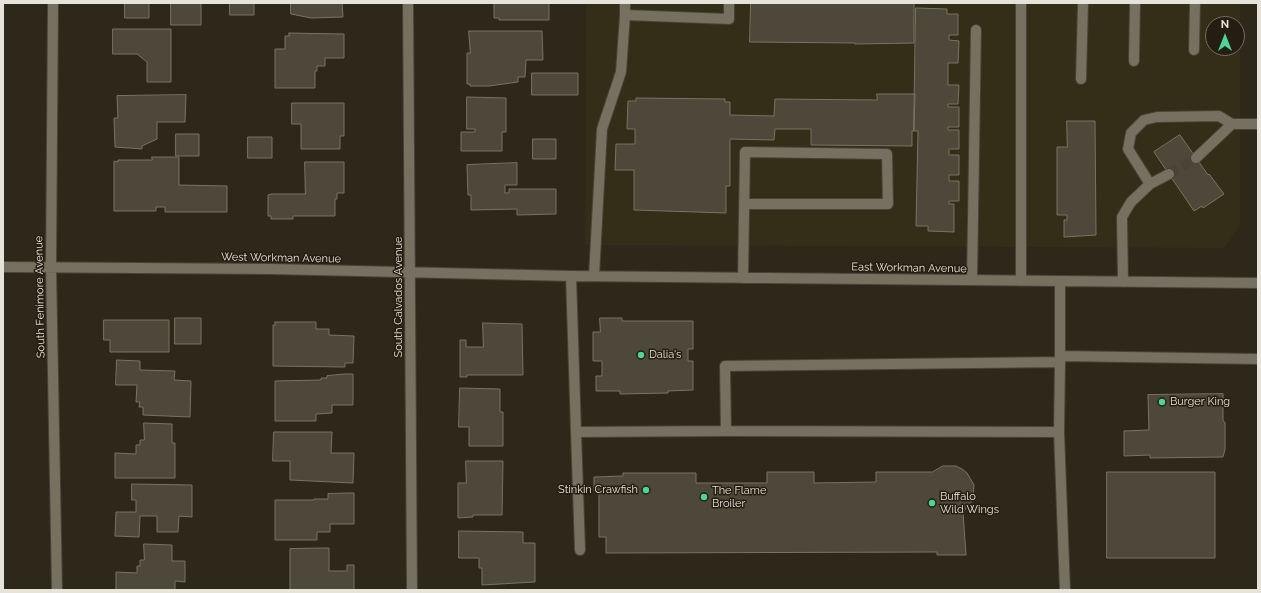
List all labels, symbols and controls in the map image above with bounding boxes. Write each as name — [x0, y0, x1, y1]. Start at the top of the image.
north arrow — [1205, 16, 1245, 56]
text: N — [1221, 18, 1229, 31]
street label: South Fenimore Avenue — [32, 236, 48, 358]
street label: South Calvados Avenue — [392, 237, 406, 357]
street label: West Workman Avenue — [221, 250, 341, 266]
street label: East Workman Avenue — [851, 260, 967, 276]
place label: Dalia's — [649, 348, 681, 362]
marker: Dalia's — [636, 350, 646, 360]
place label: Burger King — [1170, 395, 1230, 409]
marker: Burger King — [1157, 397, 1167, 407]
place label: Stinkin Crawfish — [558, 483, 638, 497]
place label: The Flame Broiler — [712, 484, 766, 510]
marker: Stinkin Crawfish — [641, 485, 651, 495]
place label: Buffalo Wild Wings — [940, 490, 999, 516]
marker: The Flame Broiler — [699, 492, 709, 502]
marker: Buffalo Wild Wings — [927, 498, 937, 508]

